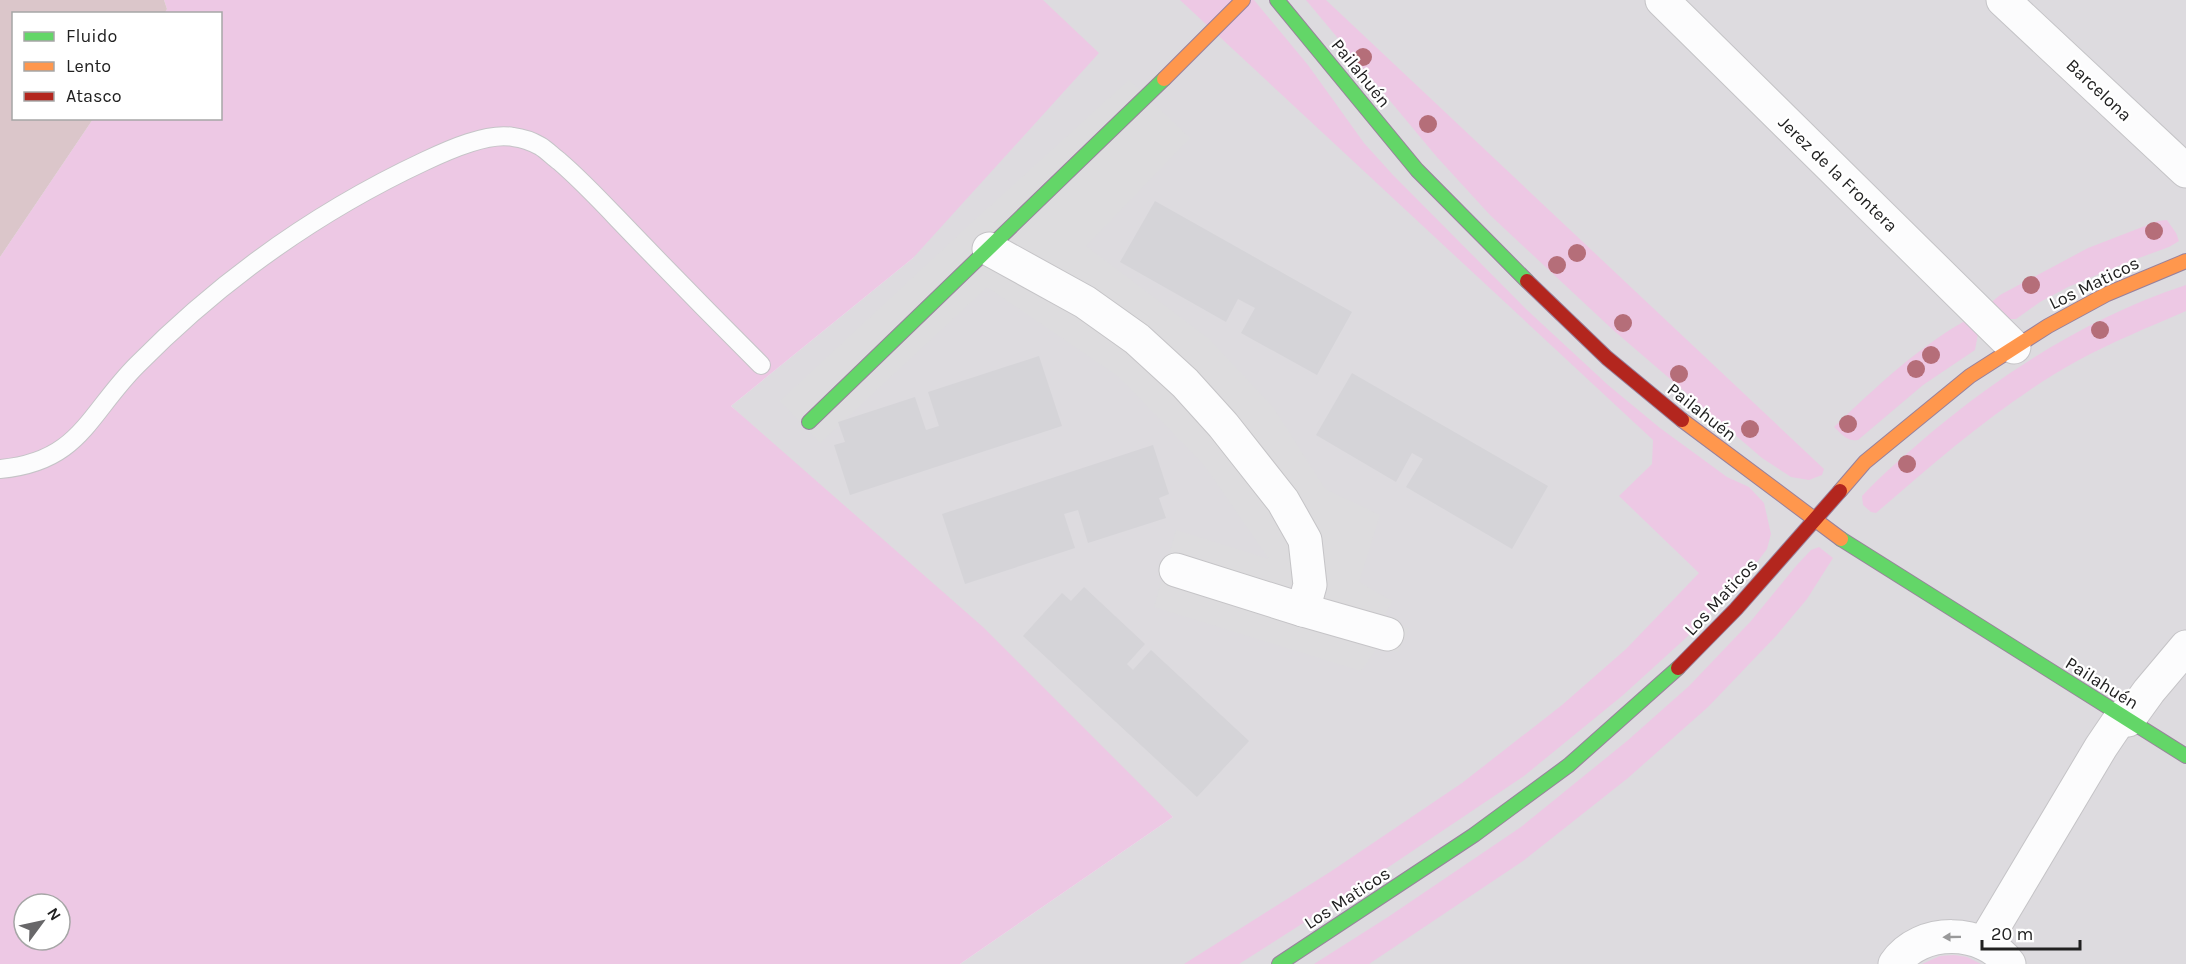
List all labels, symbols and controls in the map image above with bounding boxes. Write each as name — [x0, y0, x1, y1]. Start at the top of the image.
legend — [12, 12, 222, 120]
text: Fluido — [66, 25, 117, 47]
street label: Pailahuén — [1327, 34, 1395, 112]
street label: Barcelona — [2062, 54, 2136, 126]
text: Lento — [66, 55, 111, 77]
text: Atasco — [66, 85, 122, 107]
street label: Jerez de la Frontera — [1774, 111, 1902, 237]
street label: Los Maticos — [2045, 252, 2143, 314]
street label: Pailahuén — [1663, 378, 1741, 446]
street label: Los Maticos — [1680, 554, 1762, 640]
street label: Pailahuén — [2061, 652, 2143, 714]
street label: Los Maticos — [1300, 862, 1394, 934]
north arrow — [12, 892, 72, 952]
text: N — [43, 904, 65, 924]
scale bar — [1982, 913, 2080, 951]
text: 20 m — [1991, 923, 2033, 945]
one-way arrow — [1943, 932, 1962, 942]

